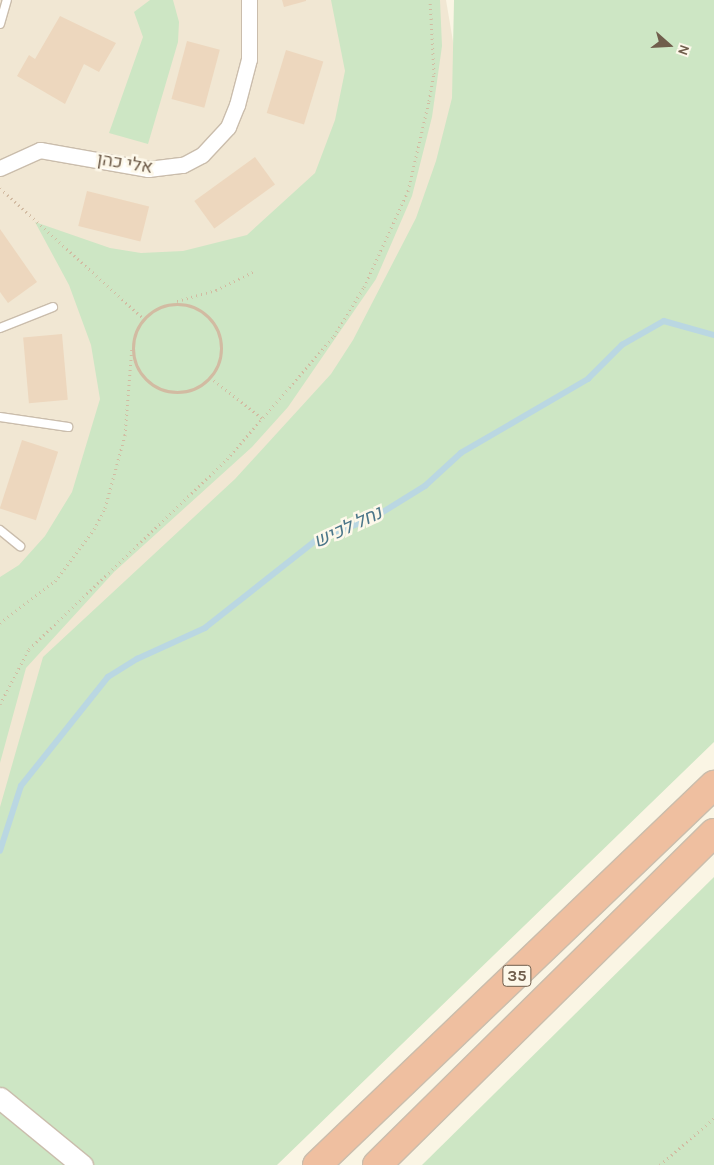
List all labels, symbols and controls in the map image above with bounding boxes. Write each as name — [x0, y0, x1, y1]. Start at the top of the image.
north arrow — [644, 20, 694, 70]
text: N — [674, 43, 693, 58]
street label: אלי כהן — [96, 148, 154, 178]
water label: נחל לכיש — [310, 502, 386, 554]
road number: 35 — [502, 962, 532, 989]

